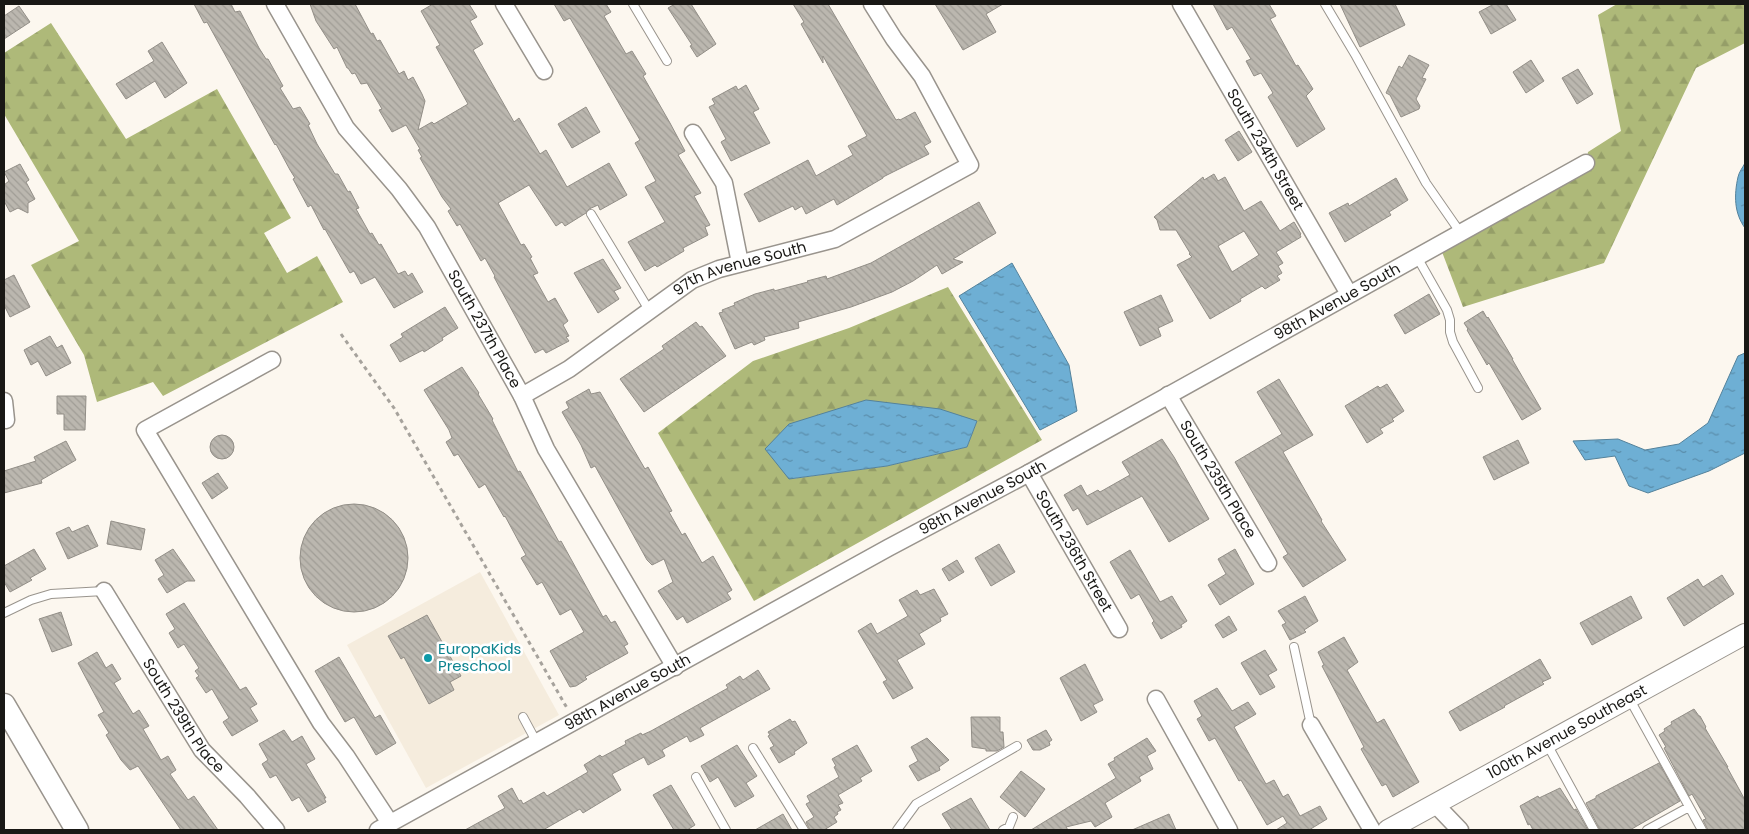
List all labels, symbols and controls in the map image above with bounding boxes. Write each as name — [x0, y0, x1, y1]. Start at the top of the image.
street label: South 234th Street — [1222, 85, 1309, 214]
street label: 97th Avenue South — [668, 236, 809, 301]
street label: 98th Avenue South — [1270, 258, 1404, 345]
street label: South 237th Place — [443, 266, 527, 392]
street label: South 235th Place — [1175, 416, 1262, 542]
street label: 98th Avenue South — [915, 454, 1050, 540]
street label: South 236th Street — [1031, 486, 1118, 615]
place label: EuropaKids Preschool — [438, 638, 522, 676]
street label: 98th Avenue South — [560, 648, 694, 735]
marker: EuropaKids Preschool — [422, 652, 434, 664]
street label: South 239th Place — [138, 654, 230, 777]
street label: 100th Avenue Southeast — [1483, 679, 1650, 784]

